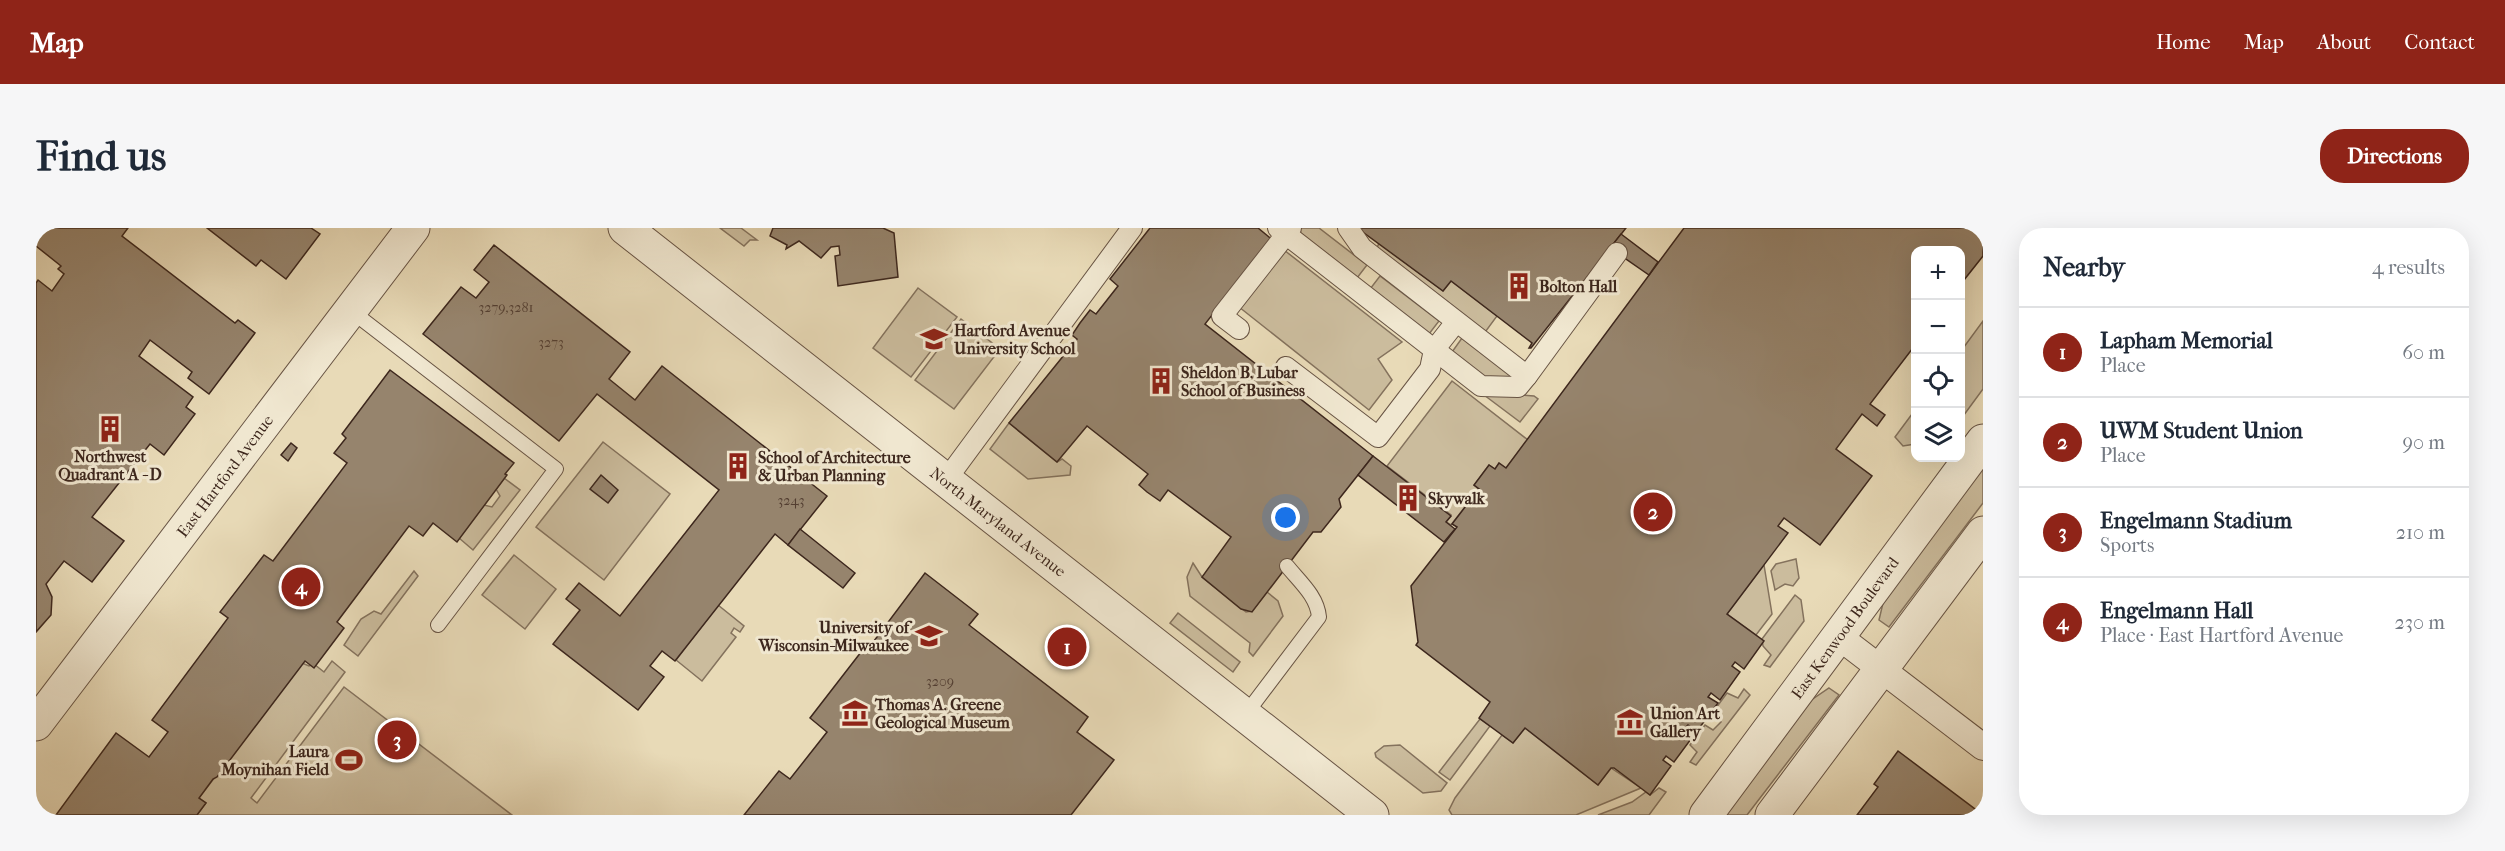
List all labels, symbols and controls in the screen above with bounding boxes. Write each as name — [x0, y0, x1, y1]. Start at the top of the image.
text: Map — [30, 26, 84, 59]
text: Home — [2156, 30, 2211, 54]
text: Map — [2244, 30, 2284, 54]
text: About — [2317, 30, 2371, 54]
text: Contact — [2404, 30, 2475, 54]
button: Directions — [2320, 129, 2469, 183]
text: Find us — [36, 132, 166, 181]
map controls — [1911, 246, 1965, 462]
button: + — [1911, 246, 1965, 300]
text: Nearby — [2043, 252, 2125, 283]
text: 4 results — [2372, 256, 2445, 279]
building icon: Bolton Hall — [1504, 271, 1534, 301]
place label: Bolton Hall — [1539, 277, 1618, 296]
house number: 3279,3281 — [479, 299, 533, 316]
button: − — [1911, 300, 1965, 354]
place label: Hartford Avenue University School — [953, 321, 1076, 359]
school or university icon: Hartford Avenue University School — [919, 324, 949, 354]
text: Lapham Memorial — [2100, 328, 2273, 354]
house number: 3273 — [538, 334, 564, 351]
text: 1 — [2059, 341, 2066, 364]
text: 60 m — [2402, 341, 2445, 364]
button: locate — [1911, 354, 1965, 408]
text: Place — [2100, 354, 2146, 377]
place label: Sheldon B. Lubar School of Business — [1181, 363, 1305, 400]
building icon: Sheldon B. Lubar School of Business — [1146, 366, 1176, 396]
button: layers — [1911, 408, 1965, 462]
street label: East Hartford Avenue — [173, 411, 277, 541]
building icon: Northwest Quadrant A - D — [95, 414, 125, 444]
text: UWM Student Union — [2100, 418, 2303, 444]
text: 2 — [2057, 431, 2068, 454]
text: 90 m — [2403, 431, 2445, 454]
text: Place — [2100, 444, 2146, 467]
place label: Northwest Quadrant A - D — [58, 447, 162, 484]
place label: School of Architecture & Urban Planning — [758, 448, 911, 486]
building icon: School of Architecture & Urban Planning — [723, 451, 753, 481]
street label: North Maryland Avenue — [926, 463, 1070, 581]
building icon: Skywalk — [1393, 483, 1423, 513]
place label: Skywalk — [1428, 489, 1486, 509]
pin: 2 — [1634, 490, 1672, 534]
house number: 3243 — [778, 492, 804, 509]
your location — [1271, 503, 1300, 532]
text: Engelmann Stadium — [2100, 508, 2292, 534]
text: 3 — [2058, 521, 2067, 544]
text: 210 m — [2396, 521, 2445, 544]
text: Sports — [2100, 534, 2154, 557]
street label: East Kenwood Boulevard — [1787, 553, 1903, 703]
pin: 4 — [282, 564, 320, 610]
text: Engelmann Hall — [2100, 598, 2253, 624]
text: 4 — [2057, 611, 2068, 634]
text: 230 m — [2395, 611, 2445, 634]
place label: University of Wisconsin-Milwaukee — [758, 618, 913, 655]
school or university icon: University of Wisconsin-Milwaukee — [914, 621, 944, 651]
pin: 1 — [1048, 624, 1086, 670]
text: Place · East Hartford Avenue — [2100, 624, 2344, 647]
house number: 3209 — [926, 673, 954, 690]
place label: Thomas A. Greene Geological Museum — [874, 695, 1011, 733]
museum icon: Thomas A. Greene Geological Museum — [840, 698, 870, 728]
place label: Union Art Gallery — [1649, 704, 1720, 742]
museum icon: Union Art Gallery — [1615, 707, 1645, 737]
pin: 3 — [378, 718, 416, 762]
place label: Laura Moynihan Field — [220, 742, 330, 780]
sports icon: Laura Moynihan Field — [334, 745, 364, 775]

